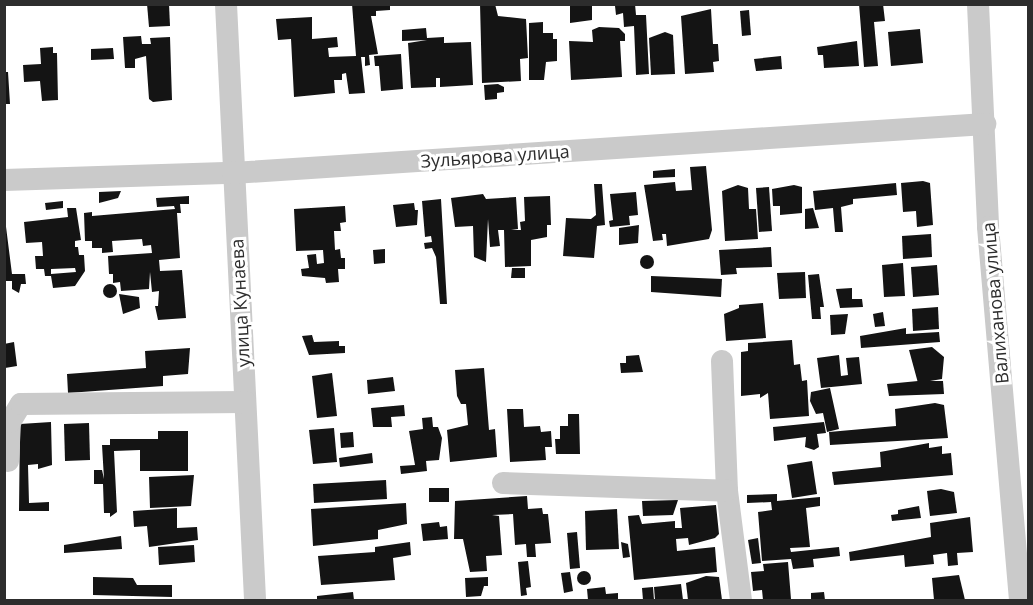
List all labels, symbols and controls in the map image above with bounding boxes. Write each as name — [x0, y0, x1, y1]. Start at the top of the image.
street label: Зульярова улица — [420, 140, 570, 172]
street label: Валиханова улица — [977, 221, 1013, 385]
street label: улица Кунаева — [226, 238, 254, 368]

